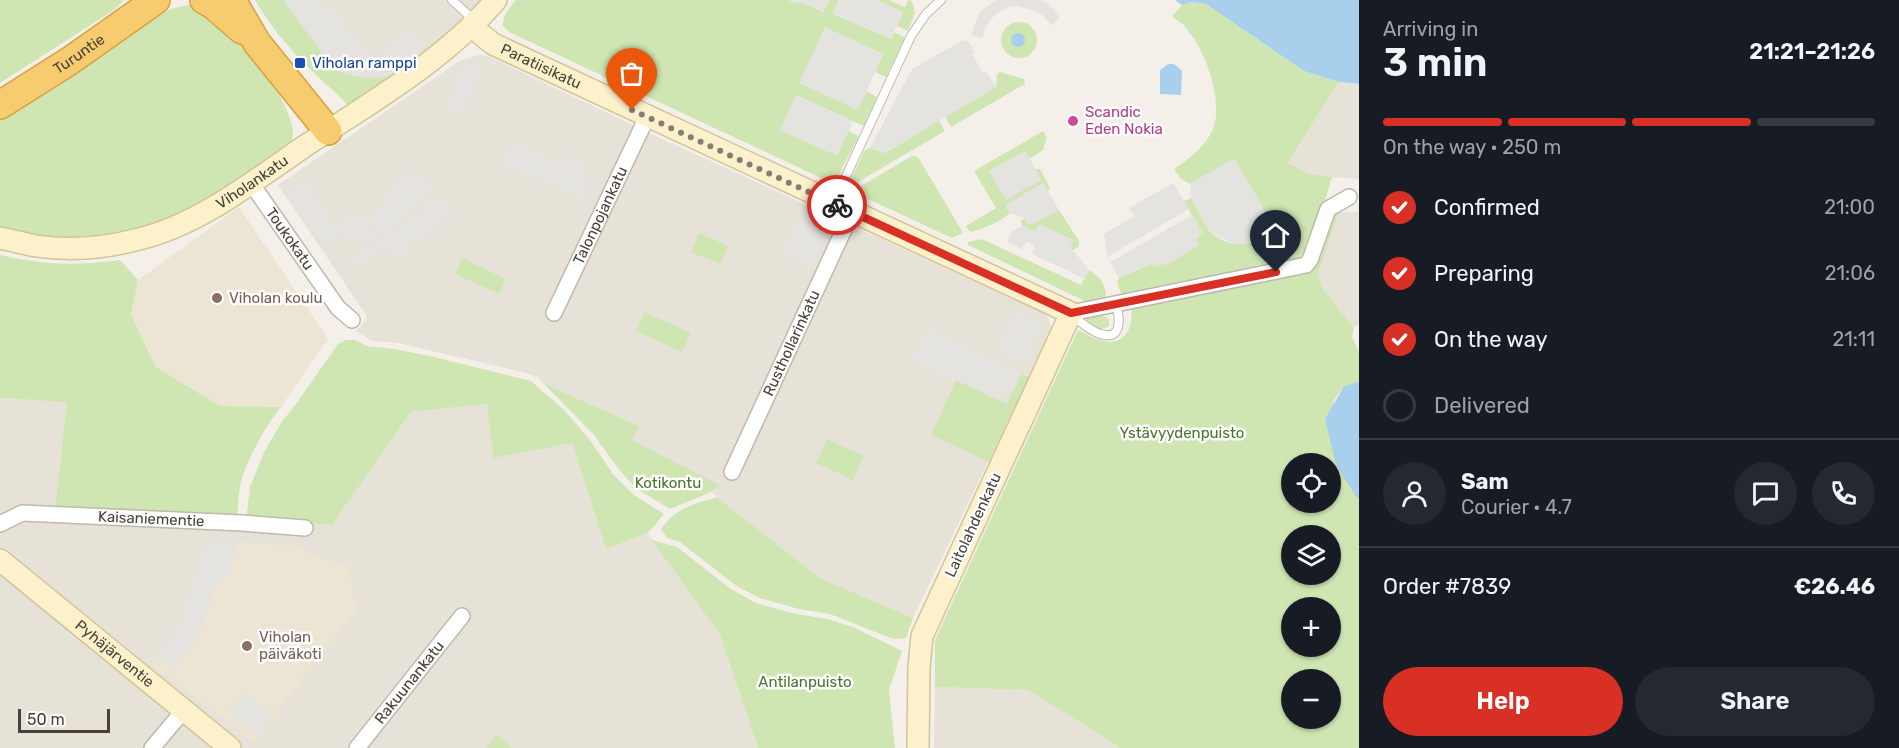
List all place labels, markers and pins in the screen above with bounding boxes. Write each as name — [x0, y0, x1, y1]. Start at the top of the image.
pin — [606, 48, 657, 110]
place label: Viholan ramppi — [312, 54, 417, 72]
marker: Viholan ramppi — [293, 56, 307, 70]
place label: Scandic Eden Nokia — [1085, 103, 1163, 138]
marker: Scandic Eden Nokia — [1066, 114, 1080, 128]
pin — [1250, 210, 1301, 272]
place label: Viholan koulu — [229, 289, 323, 307]
marker: Viholan koulu — [210, 291, 224, 305]
place label: Viholan päiväkoti — [259, 628, 322, 663]
marker: Viholan päiväkoti — [240, 639, 254, 653]

